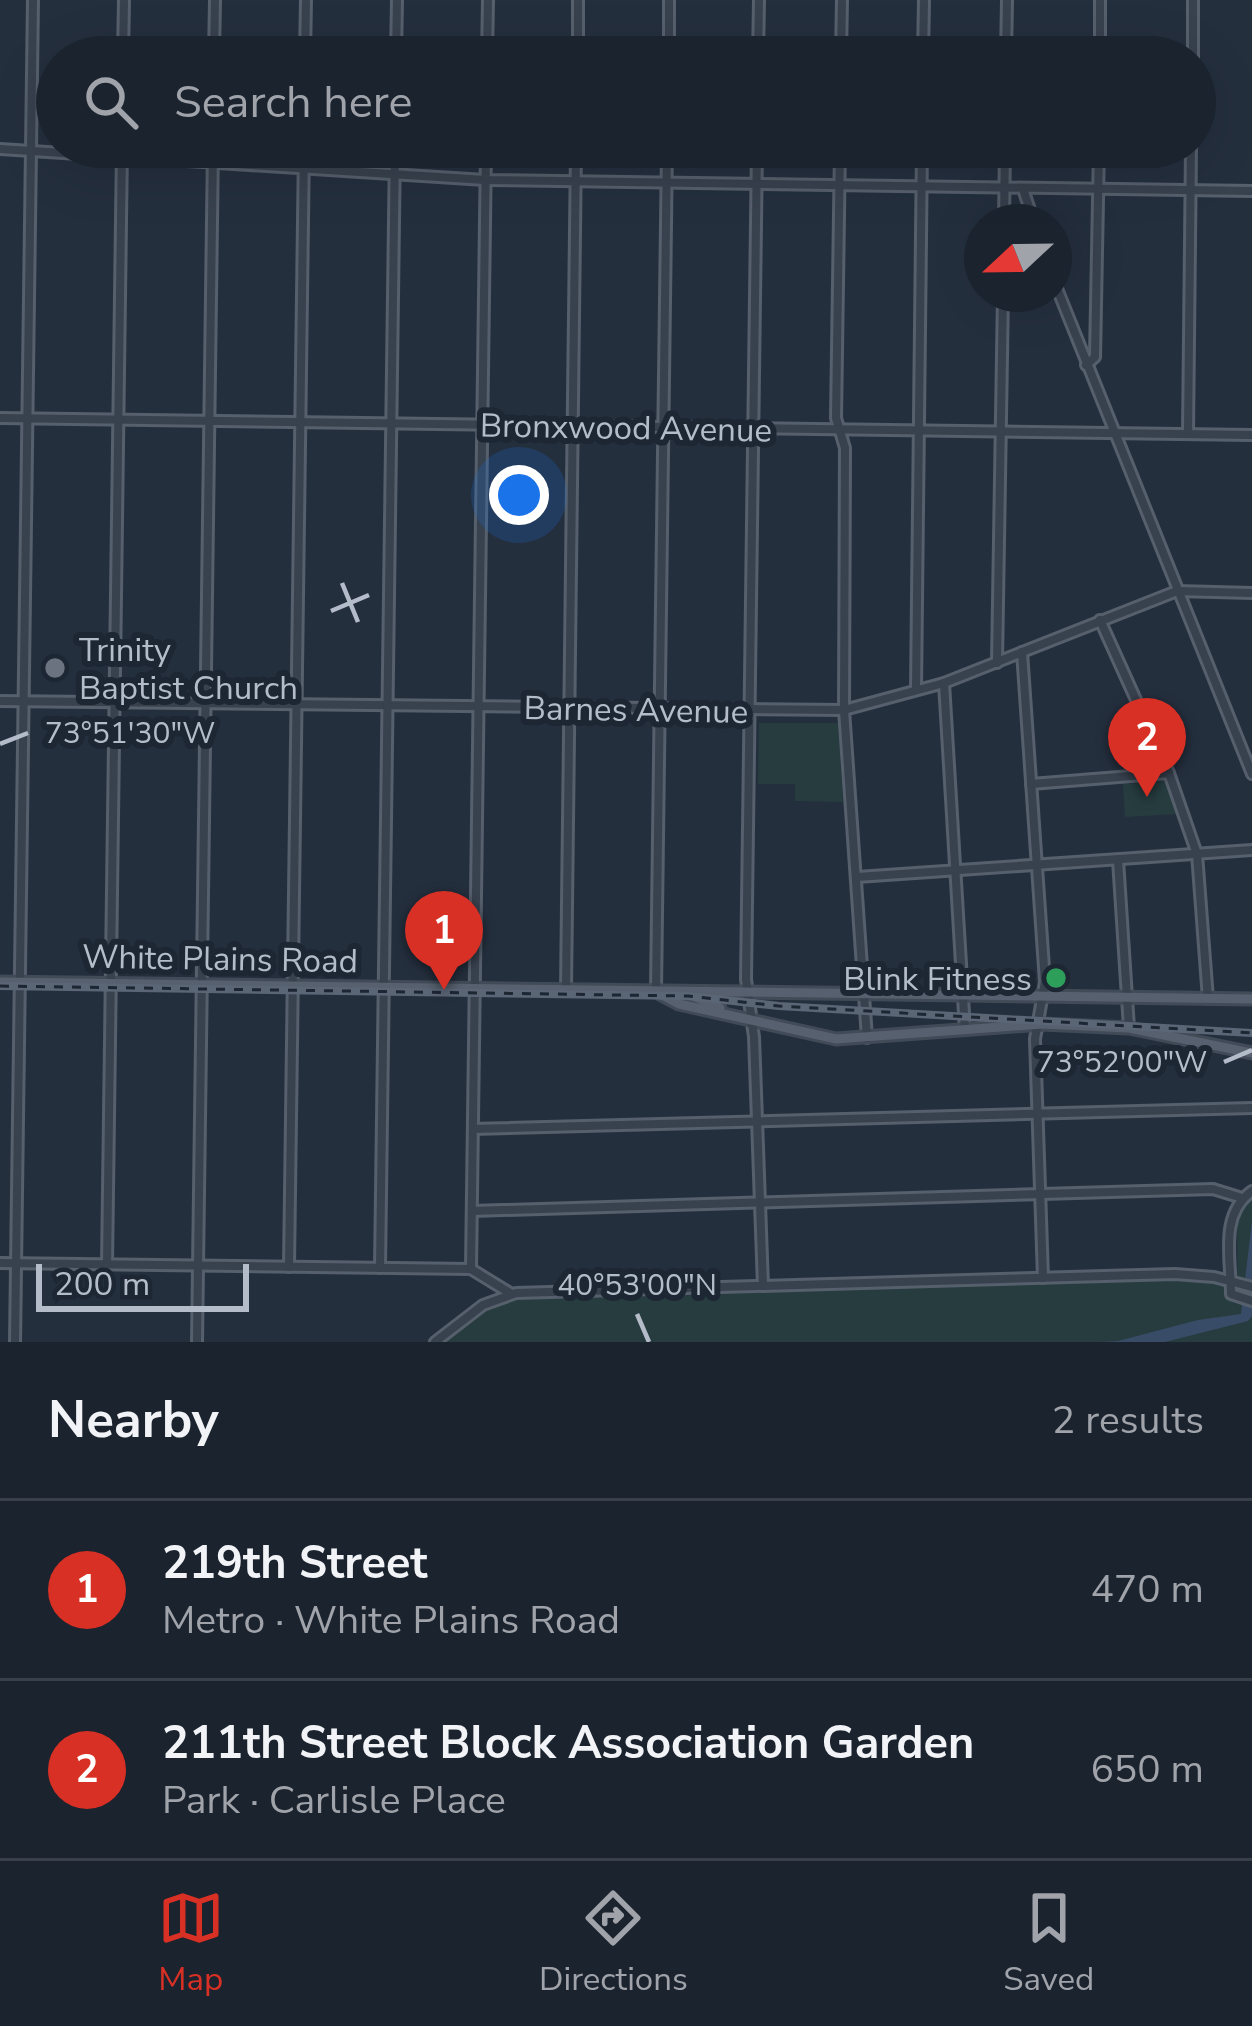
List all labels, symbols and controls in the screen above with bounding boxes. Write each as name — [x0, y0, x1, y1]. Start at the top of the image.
search box — [36, 36, 1216, 168]
icon: search — [78, 69, 144, 135]
text: Search here — [174, 72, 413, 133]
north arrow — [964, 204, 1072, 312]
street label: Bronxwood Avenue — [479, 403, 772, 454]
your location — [489, 465, 549, 525]
place label: Trinity Baptist Church — [79, 628, 298, 711]
marker: Trinity Baptist Church — [42, 655, 68, 681]
street label: Barnes Avenue — [523, 686, 749, 735]
pin: 2 — [1108, 698, 1186, 797]
text: 73°51'30"W — [45, 713, 215, 754]
pin: 1 — [405, 891, 483, 990]
street label: White Plains Road — [82, 935, 358, 984]
place label: Blink Fitness — [843, 957, 1032, 1002]
marker: Blink Fitness — [1043, 965, 1069, 991]
text: 73°52'00"W — [1037, 1042, 1207, 1083]
scale bar — [36, 1258, 249, 1311]
text: 200 m — [54, 1262, 150, 1307]
text: 40°53'00"N — [557, 1265, 717, 1306]
text: Nearby — [48, 1385, 219, 1455]
text: 2 results — [1052, 1394, 1204, 1447]
text: 219th Street — [162, 1533, 427, 1594]
text: 1 — [75, 1563, 99, 1616]
text: 470 m — [1090, 1563, 1204, 1616]
text: Metro · White Plains Road — [162, 1594, 620, 1647]
text: 211th Street Block Association Garden — [162, 1713, 974, 1774]
text: 2 — [75, 1743, 99, 1796]
text: 650 m — [1090, 1743, 1204, 1796]
text: Park · Carlisle Place — [162, 1774, 506, 1827]
tab: Map — [158, 1885, 224, 2002]
tab: Directions — [539, 1885, 688, 2002]
tab: Saved — [1003, 1885, 1094, 2002]

